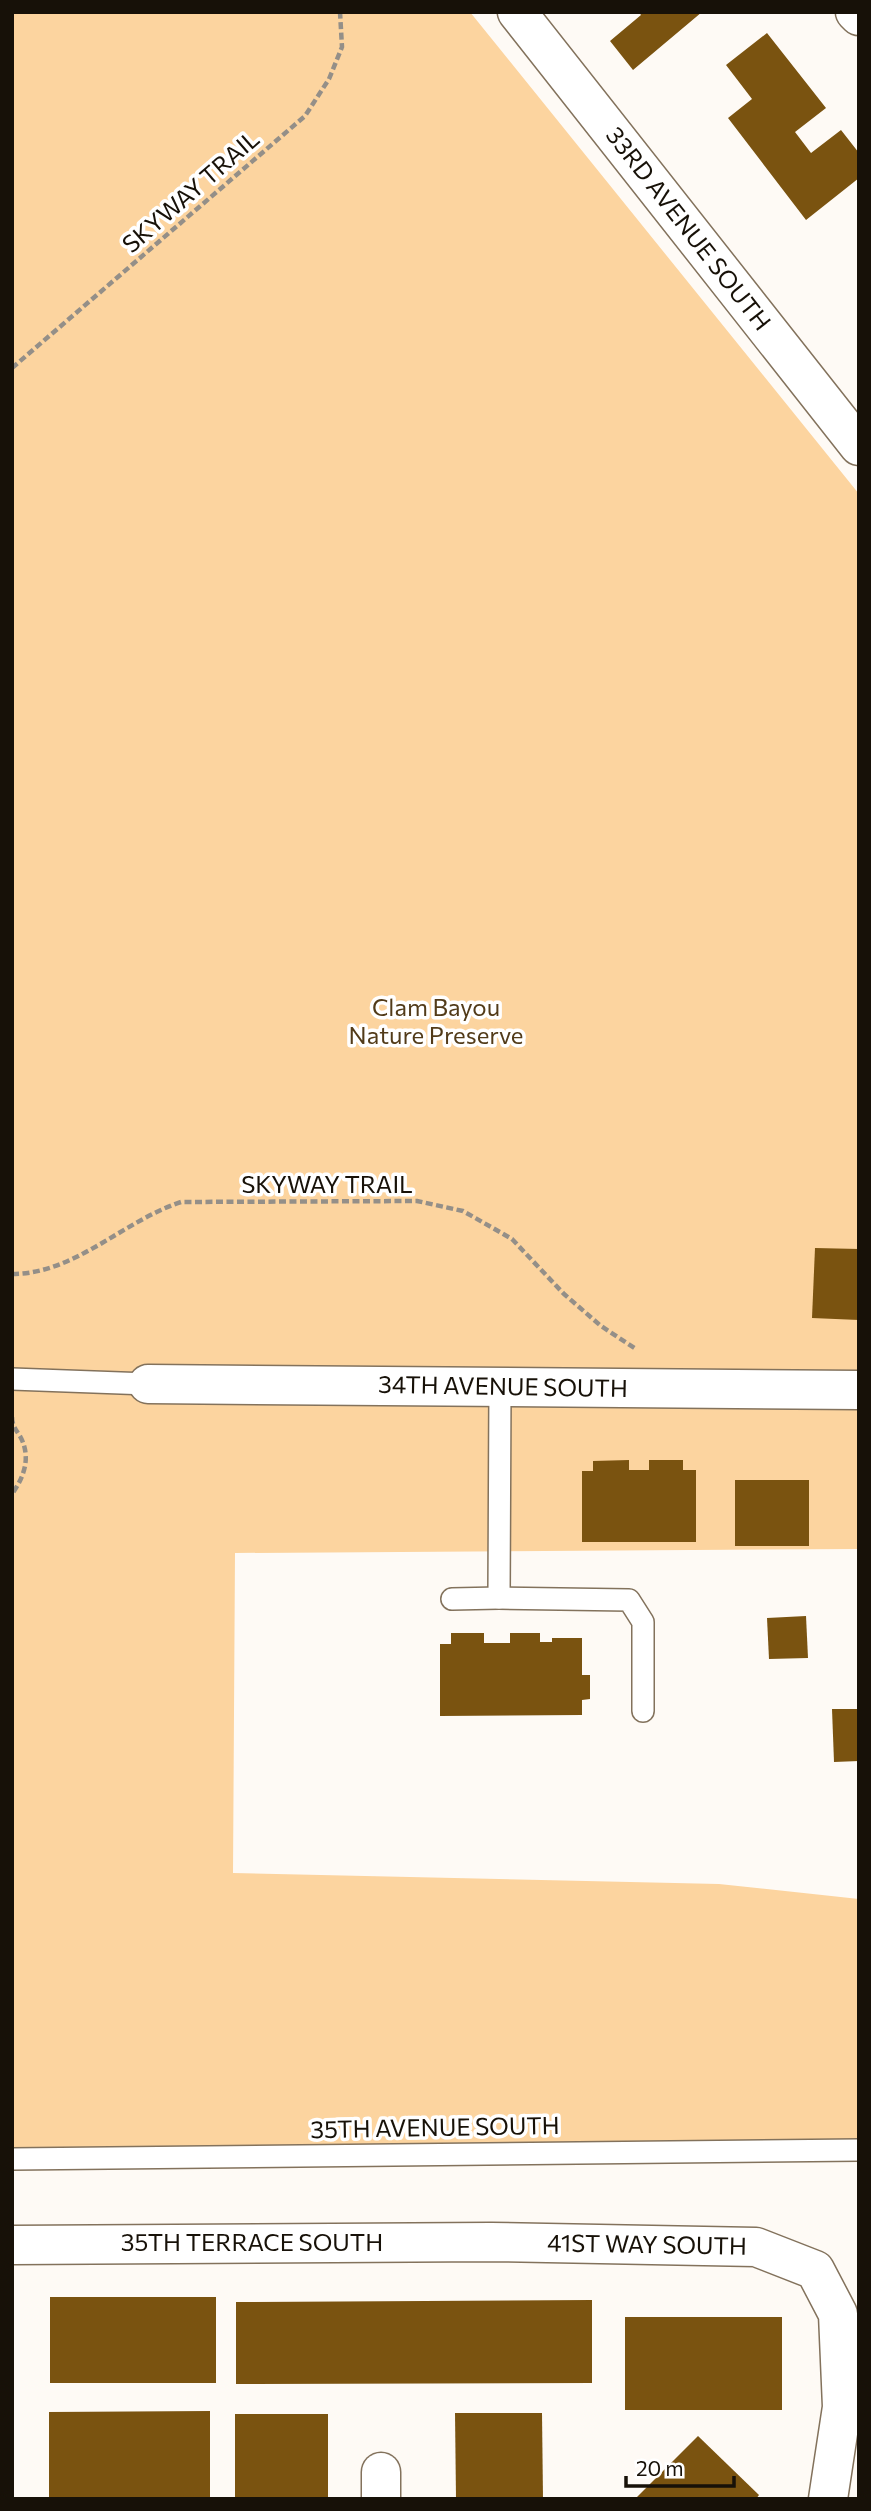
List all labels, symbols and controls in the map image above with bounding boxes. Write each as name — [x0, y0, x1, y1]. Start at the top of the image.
street label: 33RD AVENUE SOUTH — [601, 121, 778, 336]
street label: SKYWAY TRAIL — [116, 124, 264, 258]
park label: Clam Bayou Nature Preserve — [349, 992, 523, 1049]
street label: SKYWAY TRAIL — [241, 1169, 413, 1198]
street label: 34TH AVENUE SOUTH — [378, 1369, 628, 1402]
street label: 35TH AVENUE SOUTH — [310, 2110, 560, 2143]
street label: 35TH TERRACE SOUTH — [121, 2227, 383, 2256]
street label: 41ST WAY SOUTH — [547, 2227, 747, 2260]
scale bar — [626, 2444, 734, 2488]
text: 20 m — [636, 2455, 684, 2480]

